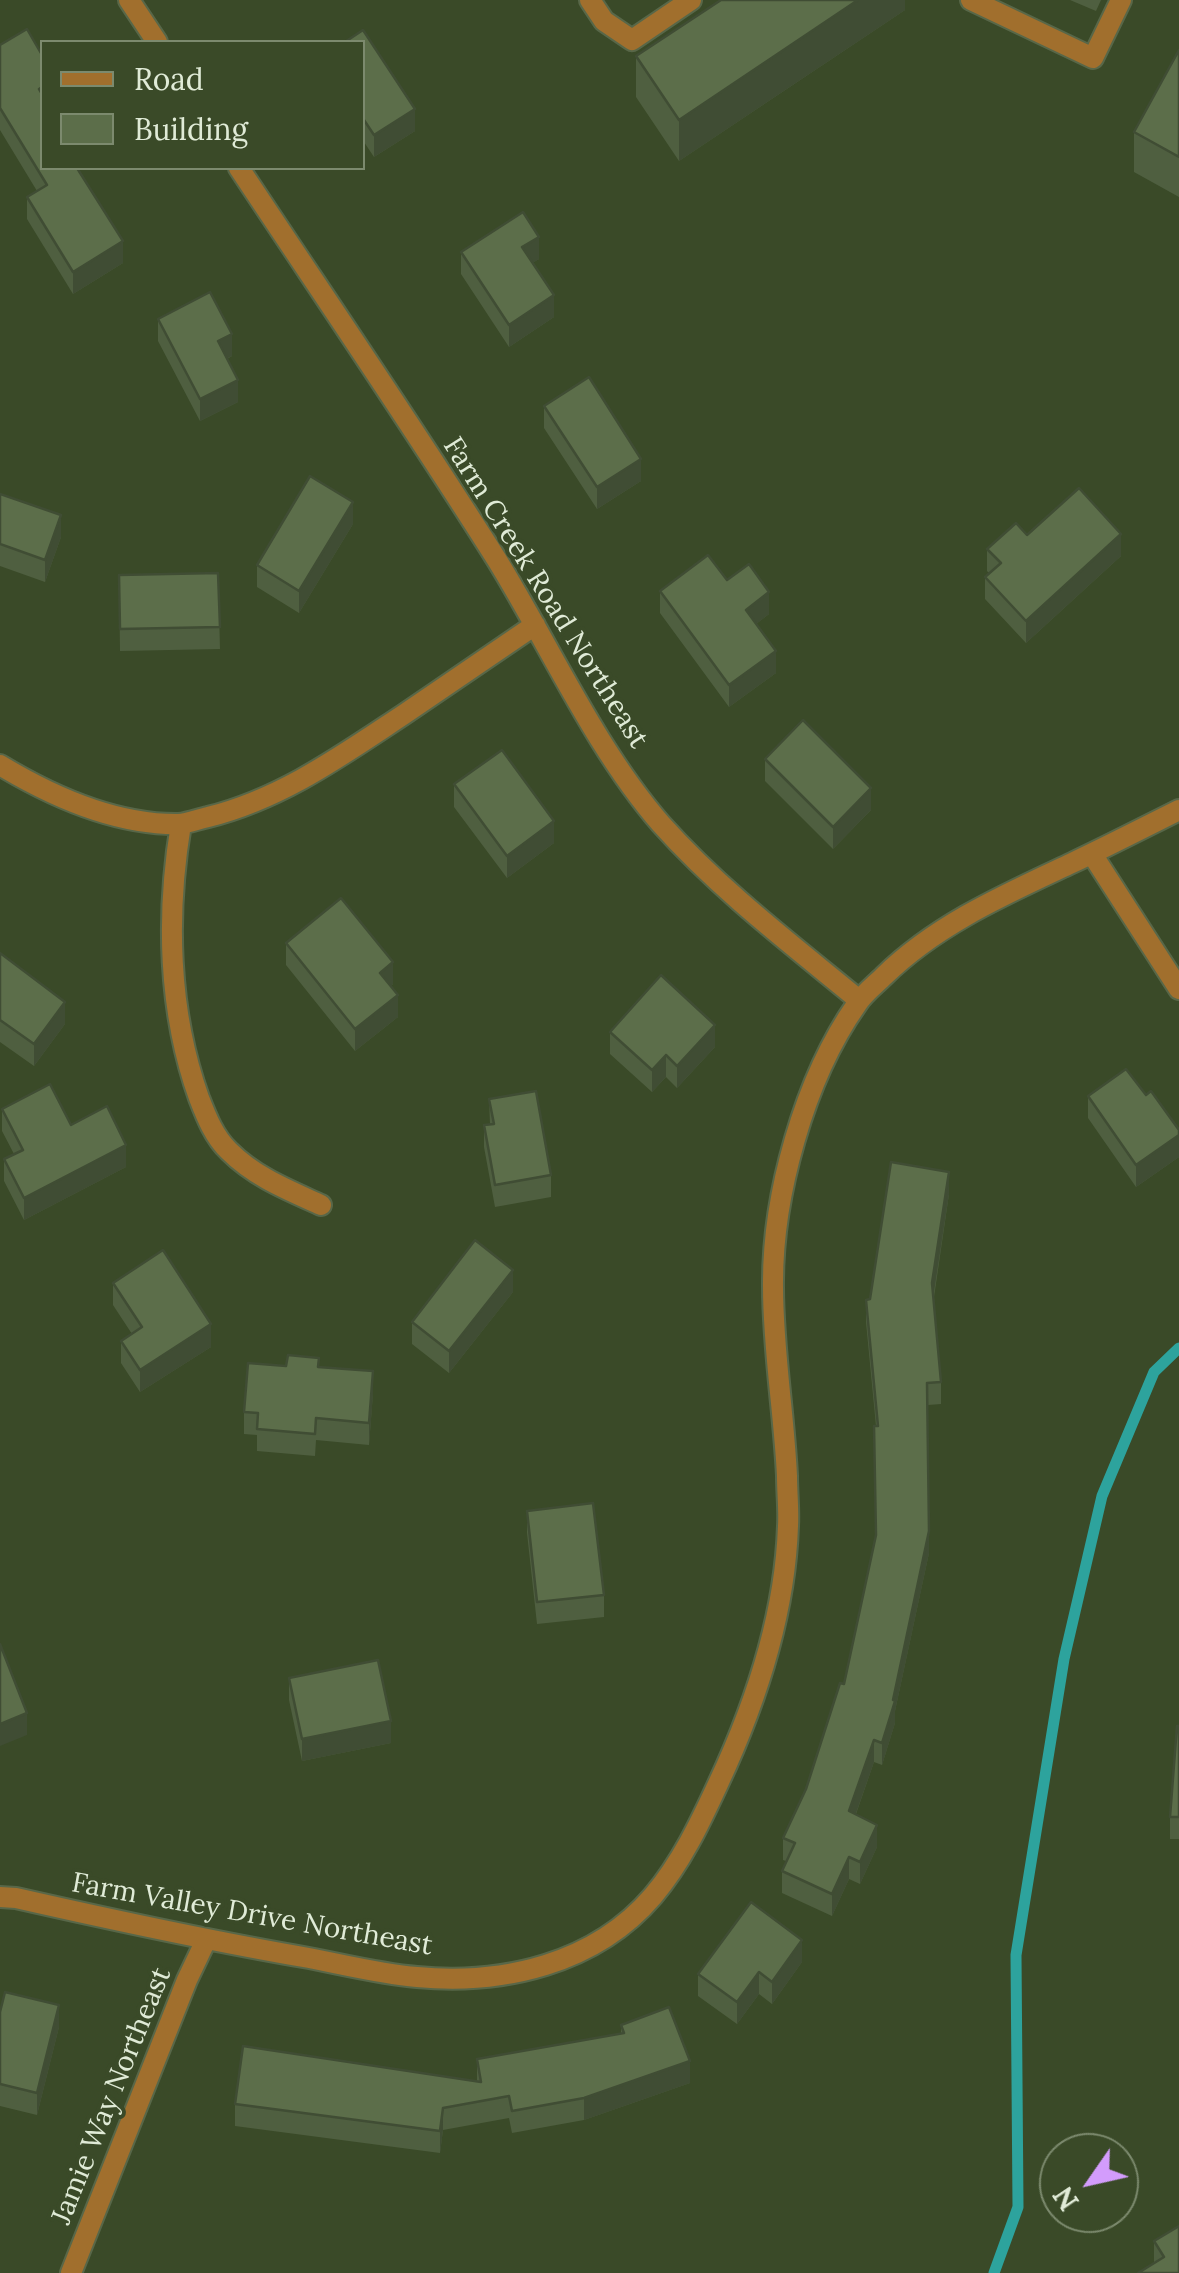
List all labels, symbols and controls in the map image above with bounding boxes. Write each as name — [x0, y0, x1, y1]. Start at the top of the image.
legend — [40, 40, 365, 170]
text: Road — [134, 60, 204, 98]
text: Building — [134, 110, 248, 148]
street label: Farm Creek Road Northeast — [435, 431, 655, 755]
street label: Farm Valley Drive Northeast — [69, 1867, 435, 1963]
street label: Jamie Way Northeast — [45, 1963, 179, 2229]
north arrow — [1039, 2133, 1139, 2233]
text: N — [1045, 2180, 1087, 2218]

